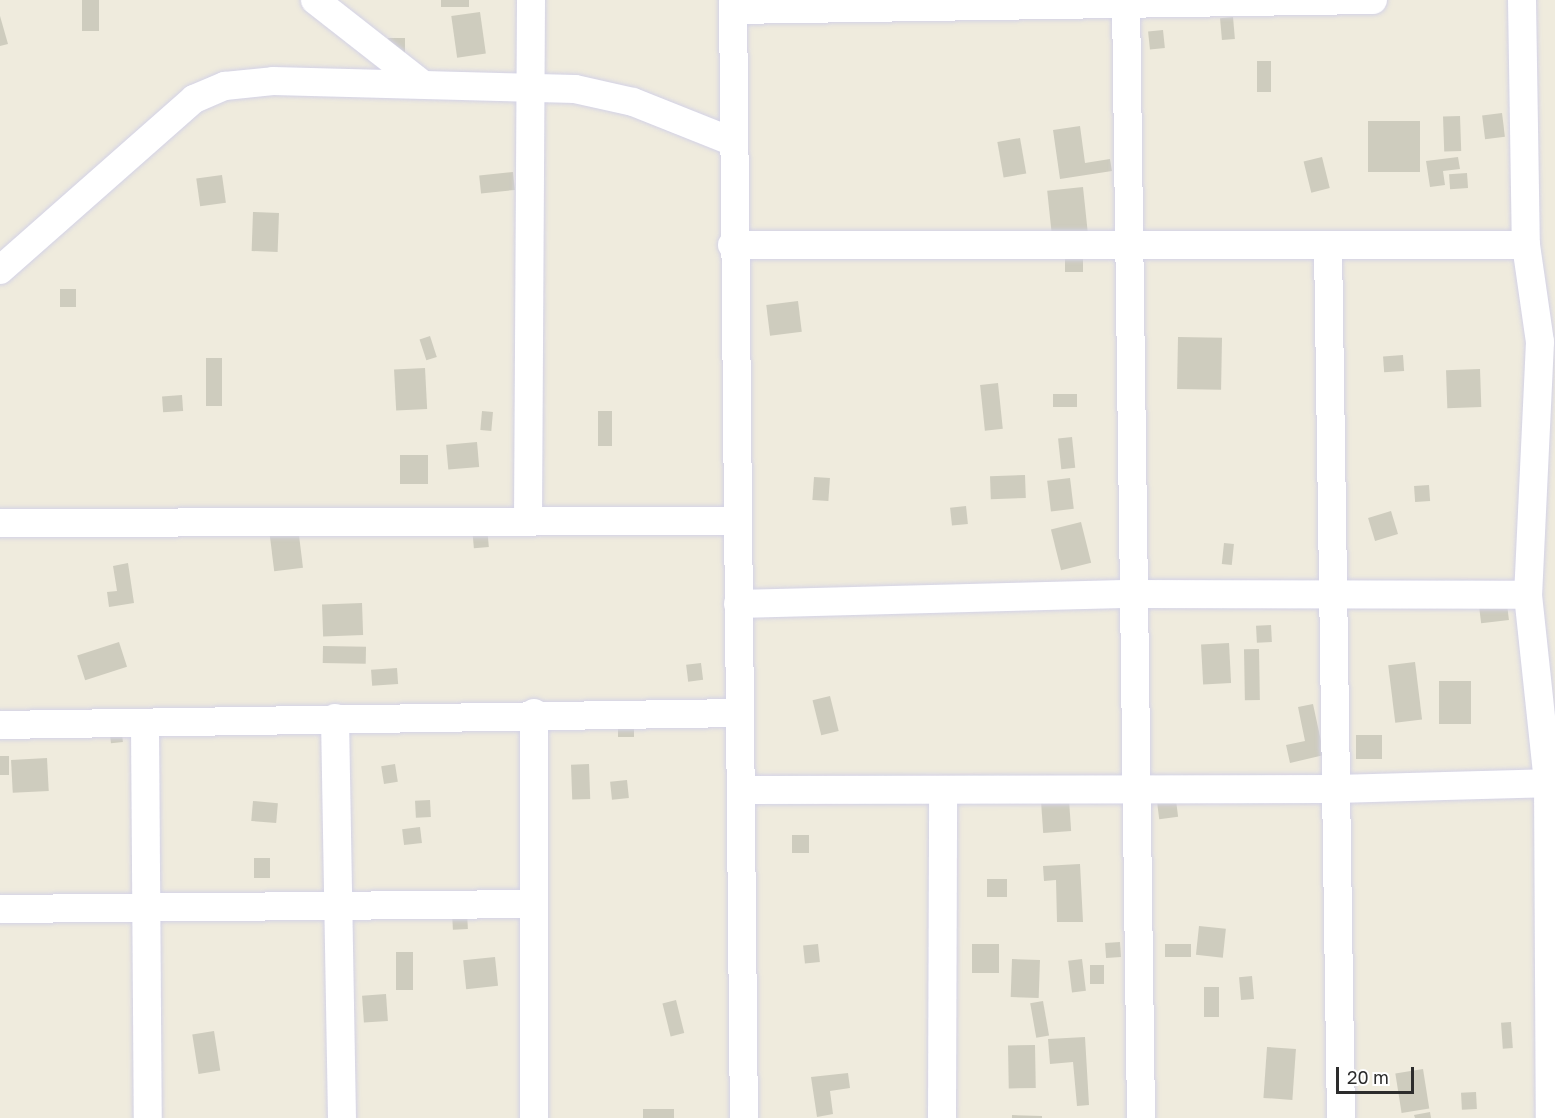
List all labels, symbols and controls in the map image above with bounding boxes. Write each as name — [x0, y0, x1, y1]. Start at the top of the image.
scale bar — [1339, 1055, 1417, 1093]
text: 20 m — [1347, 1066, 1389, 1088]

